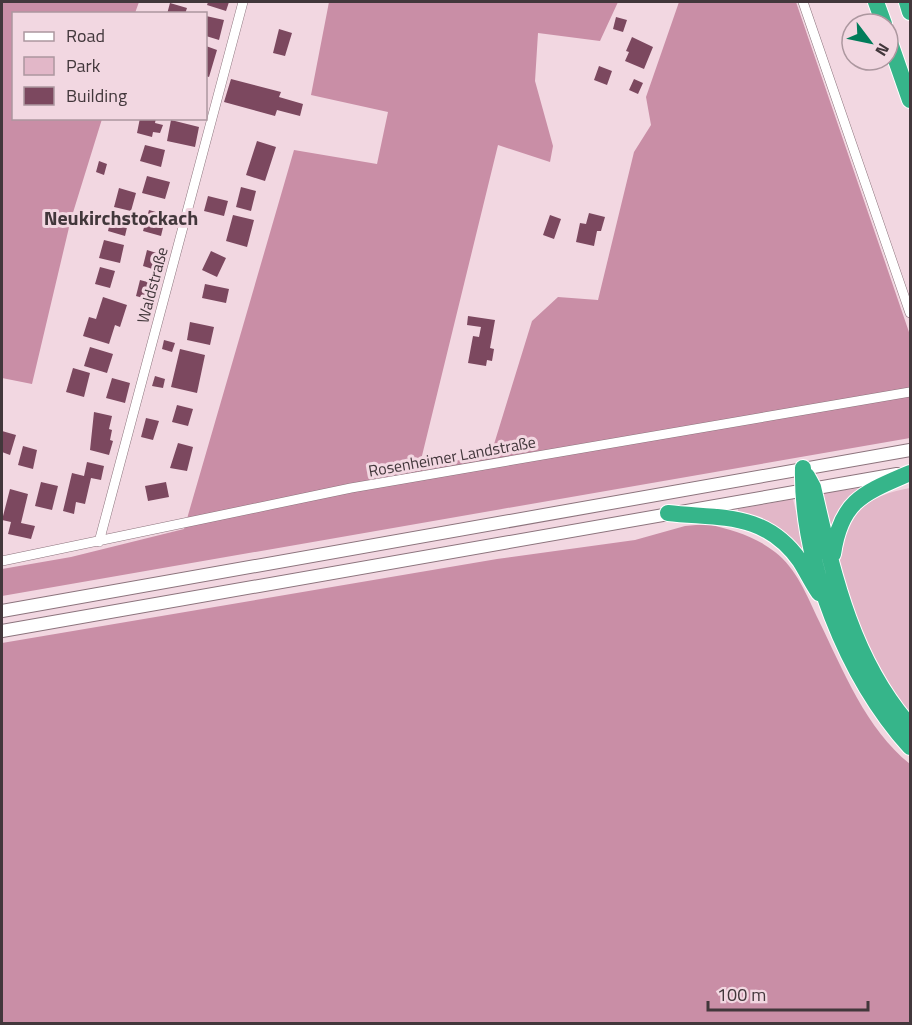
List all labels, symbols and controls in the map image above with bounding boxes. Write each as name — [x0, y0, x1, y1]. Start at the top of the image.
legend — [12, 12, 207, 120]
north arrow — [840, 12, 900, 72]
text: Road — [66, 22, 105, 49]
text: N — [870, 39, 896, 61]
text: Park — [66, 52, 101, 79]
text: Building — [66, 82, 127, 109]
district label: Neukirchstockach — [44, 202, 198, 233]
street label: Waldstraße — [130, 244, 174, 326]
street label: Rosenheimer Landstraße — [366, 429, 538, 483]
scale bar — [708, 974, 868, 1012]
text: 100 m — [717, 981, 766, 1008]

